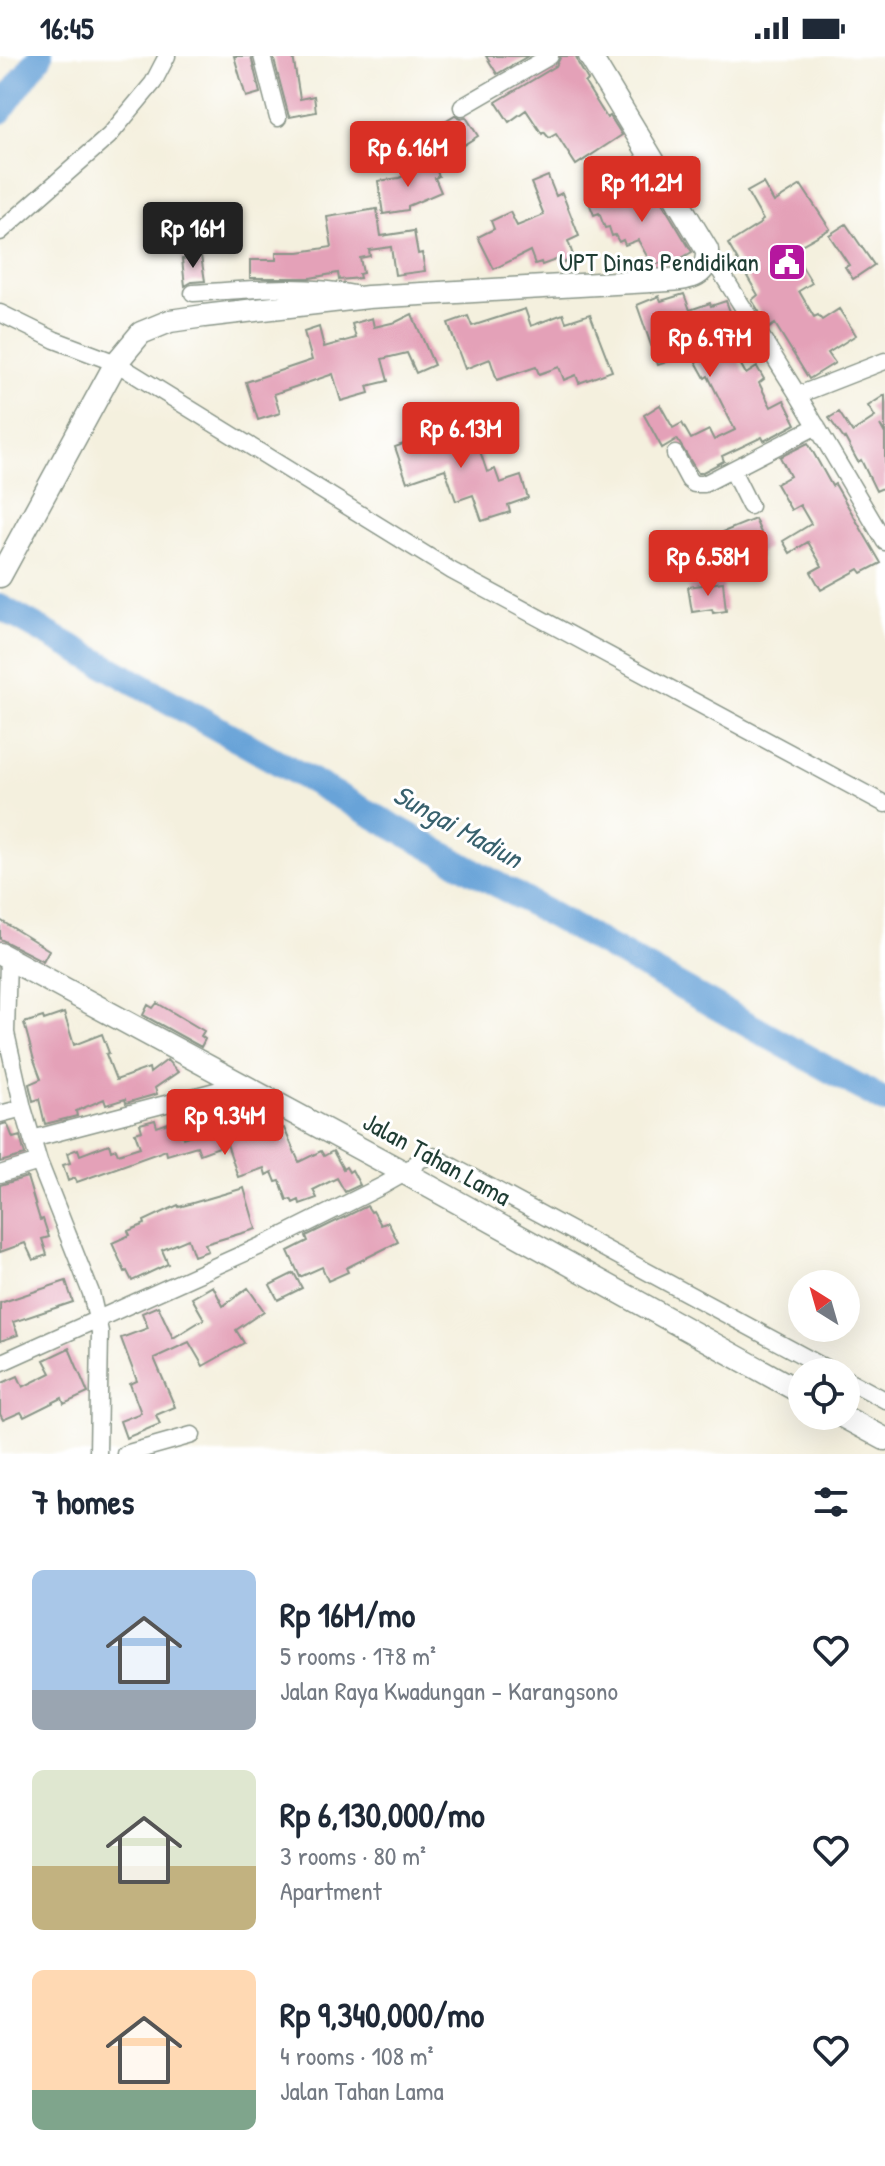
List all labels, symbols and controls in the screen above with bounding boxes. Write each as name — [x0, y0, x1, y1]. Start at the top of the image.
text: 16:45 — [40, 8, 94, 48]
pin: Rp 6.16M — [325, 121, 491, 189]
text: Rp 6.16M — [368, 129, 448, 164]
pin: Rp 11.2M — [559, 156, 725, 224]
text: Rp 11.2M — [602, 164, 683, 199]
pin: Rp 16M — [128, 202, 258, 270]
text: Rp 16M — [161, 210, 225, 245]
public building icon: UPT Dinas Pendidikan — [766, 241, 808, 283]
place label: UPT Dinas Pendidikan — [559, 244, 759, 279]
pin: Rp 6.97M — [627, 311, 793, 379]
text: Rp 6.97M — [669, 319, 751, 354]
pin: Rp 6.13M — [378, 402, 544, 470]
text: Rp 6.13M — [420, 410, 502, 445]
pin: Rp 6.58M — [625, 530, 791, 598]
text: Rp 6.58M — [667, 538, 749, 573]
water label: Sungai Madiun — [387, 775, 531, 878]
pin: Rp 9.34M — [142, 1089, 308, 1157]
text: Rp 9.34M — [185, 1097, 265, 1132]
street label: Jalan Tahan Lama — [357, 1104, 517, 1214]
north arrow — [788, 1270, 860, 1342]
map controls — [788, 1270, 860, 1430]
button: locate — [788, 1358, 860, 1430]
text: 7 homes — [32, 1479, 134, 1525]
icon: filters — [809, 1480, 853, 1524]
text: Rp 16M/mo — [280, 1592, 415, 1638]
icon: home — [96, 1602, 192, 1698]
icon: heart — [809, 1628, 853, 1672]
text: 5 rooms · 178 m² — [280, 1638, 436, 1673]
text: Jalan Raya Kwadungan - Karangsono — [280, 1673, 618, 1708]
text: Rp 6,130,000/mo — [280, 1792, 485, 1838]
icon: home — [96, 1802, 192, 1898]
icon: heart — [809, 1828, 853, 1872]
text: 3 rooms · 80 m² — [280, 1838, 426, 1873]
text: Apartment — [280, 1873, 382, 1908]
text: Rp 9,340,000/mo — [280, 1992, 484, 2038]
icon: home — [96, 2002, 192, 2098]
icon: heart — [809, 2028, 853, 2072]
text: 4 rooms · 108 m² — [280, 2038, 434, 2073]
text: Jalan Tahan Lama — [280, 2073, 444, 2108]

